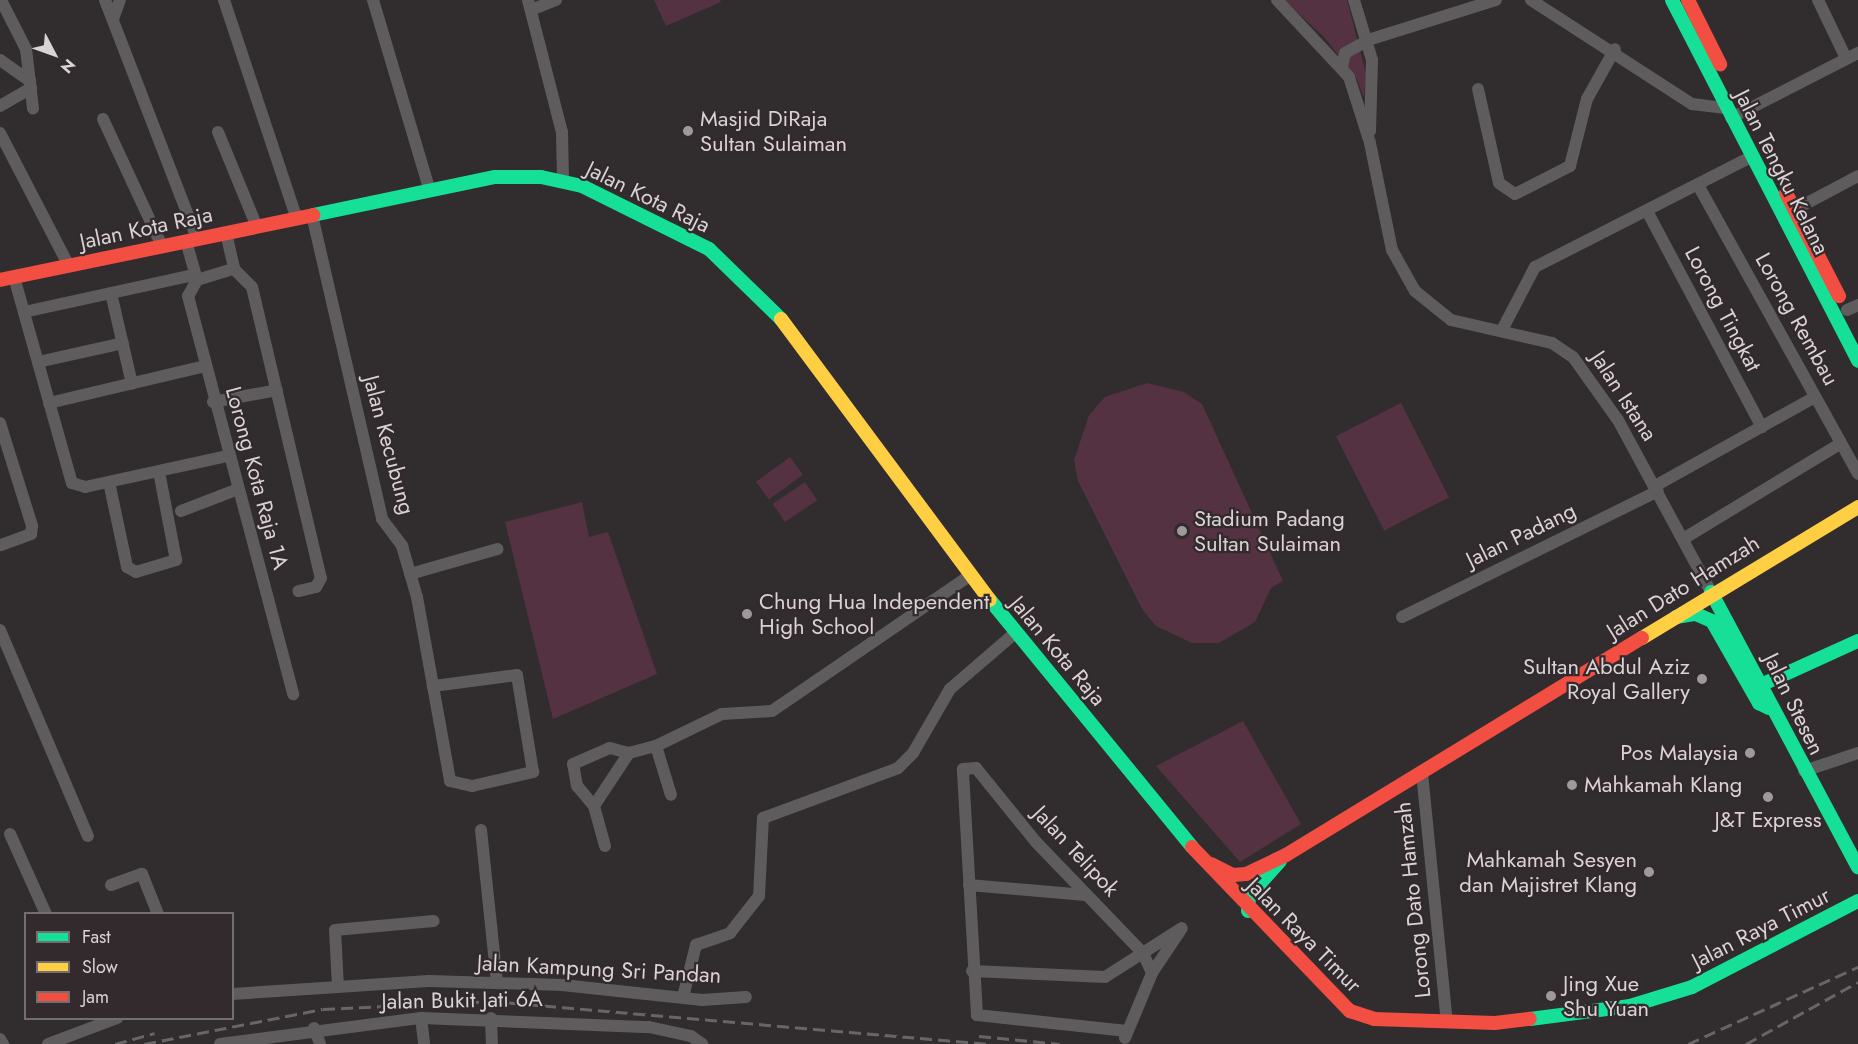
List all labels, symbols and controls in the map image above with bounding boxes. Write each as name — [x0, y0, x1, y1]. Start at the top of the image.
north arrow — [24, 24, 84, 84]
text: N — [55, 54, 81, 78]
street label: Jalan Tengku Kelana — [1729, 85, 1835, 259]
place label: Masjid DiRaja Sultan Sulaiman — [700, 105, 847, 156]
marker: Masjid DiRaja Sultan Sulaiman — [681, 124, 695, 138]
street label: Jalan Kota Raja — [582, 156, 714, 238]
street label: Jalan Kota Raja — [77, 201, 215, 255]
street label: Lorong Tingkat — [1679, 242, 1767, 376]
street label: Lorong Rembau — [1750, 248, 1844, 390]
street label: Jalan Istana — [1585, 346, 1663, 446]
street label: Jalan Kecubung — [358, 373, 420, 517]
street label: Lorong Kota Raja 1A — [220, 384, 294, 572]
street label: Jalan Padang — [1462, 497, 1580, 573]
place label: Stadium Padang Sultan Sulaiman — [1194, 505, 1345, 556]
marker: Stadium Padang Sultan Sulaiman — [1175, 524, 1189, 538]
street label: Jalan Dato Hamzah — [1602, 529, 1764, 645]
place label: Chung Hua Independent High School — [759, 588, 989, 640]
street label: Jalan Kota Raja — [1005, 591, 1111, 711]
marker: Chung Hua Independent High School — [740, 607, 754, 621]
street label: Jalan Stesen — [1758, 649, 1830, 759]
place label: Sultan Abdul Aziz Royal Gallery — [1523, 653, 1690, 704]
marker: Sultan Abdul Aziz Royal Gallery — [1695, 672, 1709, 686]
place label: Pos Malaysia — [1620, 740, 1738, 766]
marker: Pos Malaysia — [1743, 746, 1757, 760]
place label: Mahkamah Klang — [1584, 772, 1742, 798]
marker: Mahkamah Klang — [1565, 778, 1579, 792]
marker: J&T Express — [1761, 790, 1775, 804]
street label: Jalan Telipok — [1027, 800, 1125, 902]
street label: Lorong Dato Hamzah — [1390, 801, 1436, 999]
place label: J&T Express — [1714, 807, 1822, 833]
place label: Mahkamah Sesyen dan Majistret Klang — [1459, 846, 1637, 897]
marker: Mahkamah Sesyen dan Majistret Klang — [1642, 865, 1656, 879]
street label: Jalan Raya Timur — [1241, 872, 1367, 998]
street label: Jalan Raya Timur — [1688, 882, 1834, 974]
legend — [24, 912, 234, 1020]
text: Fast — [82, 924, 111, 950]
street label: Jalan Kampung Sri Pandan — [476, 949, 722, 989]
text: Slow — [82, 954, 118, 980]
place label: Jing Xue Shu Yuan — [1563, 970, 1649, 1022]
text: Jam — [82, 984, 109, 1010]
street label: Jalan Bukit Jati 6A — [381, 985, 543, 1015]
marker: Jing Xue Shu Yuan — [1544, 989, 1558, 1003]

